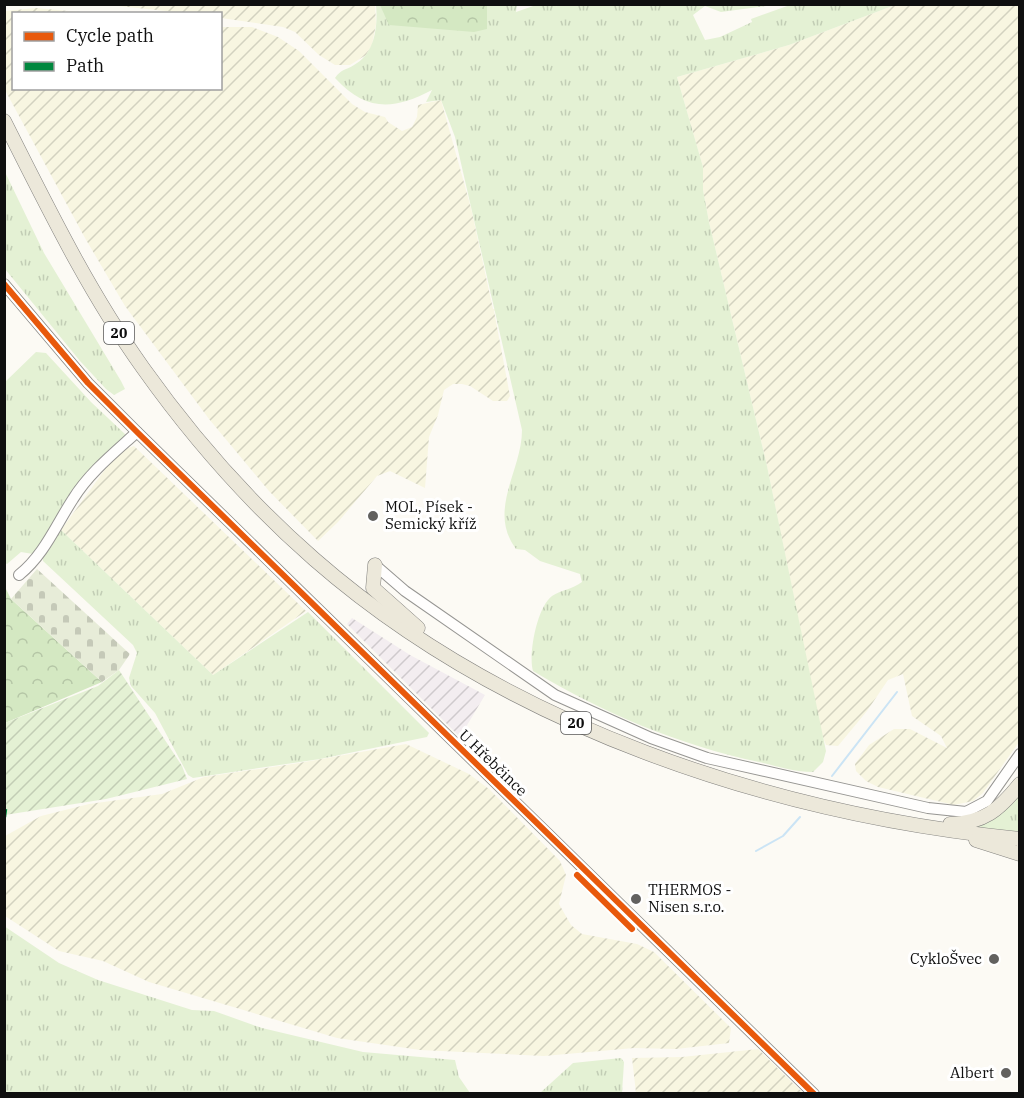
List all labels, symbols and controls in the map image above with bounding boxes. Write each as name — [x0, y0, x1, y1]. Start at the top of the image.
legend — [12, 12, 222, 90]
text: Cycle path — [66, 24, 154, 47]
text: Path — [66, 54, 104, 77]
road number: 20 — [104, 322, 134, 344]
place label: MOL, Písek - Semický kříž — [385, 497, 477, 533]
marker: MOL, Písek - Semický kříž — [366, 509, 380, 523]
road number: 20 — [561, 712, 591, 734]
street label: U Hřebčince — [455, 725, 532, 800]
place label: THERMOS - Nisen s.r.o. — [648, 880, 731, 916]
marker: THERMOS - Nisen s.r.o. — [629, 892, 643, 906]
place label: CykloŠvec — [910, 949, 982, 968]
marker: CykloŠvec — [987, 952, 1001, 966]
place label: Albert — [950, 1063, 994, 1082]
marker: Albert — [999, 1066, 1013, 1080]

